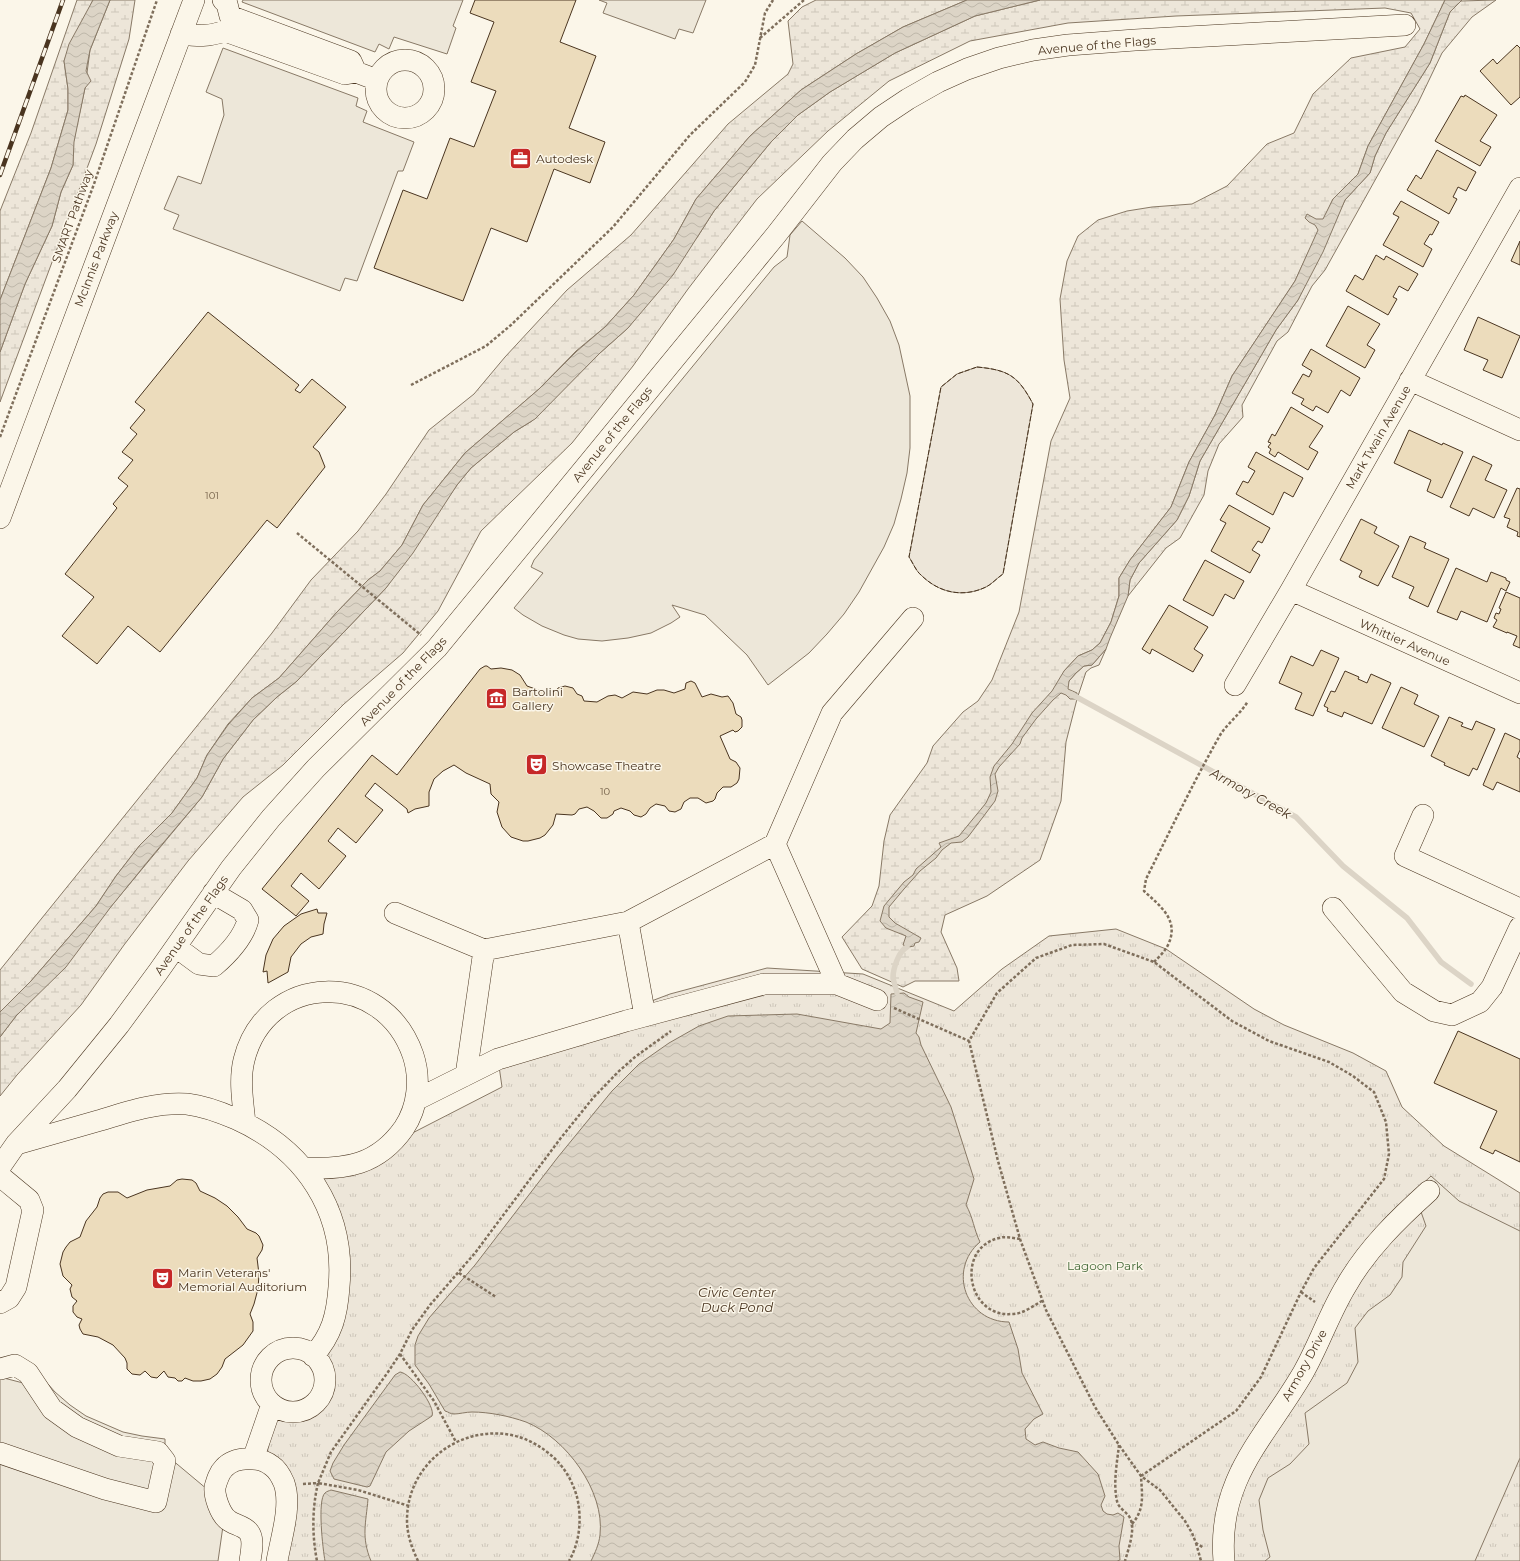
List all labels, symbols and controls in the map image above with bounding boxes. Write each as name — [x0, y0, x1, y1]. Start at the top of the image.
street label: Avenue of the Flags — [1037, 32, 1157, 58]
office icon: Autodesk — [508, 145, 534, 171]
place label: Autodesk — [536, 151, 594, 166]
street label: SMART Pathway — [48, 167, 96, 265]
street label: McInnis Parkway — [71, 209, 121, 309]
street label: Mark Twain Avenue — [1342, 382, 1414, 492]
street label: Avenue of the Flags — [569, 383, 655, 485]
house number: 101 — [205, 489, 219, 502]
street label: Whittier Avenue — [1357, 615, 1453, 669]
street label: Avenue of the Flags — [356, 633, 450, 729]
place label: Bartolini Gallery — [512, 684, 563, 713]
museum icon: Bartolini Gallery — [484, 685, 510, 711]
theatre icon: Showcase Theatre — [524, 752, 550, 778]
place label: Showcase Theatre — [552, 758, 661, 773]
water label: Armory Creek — [1207, 764, 1295, 822]
house number: 10 — [600, 785, 610, 798]
street label: Avenue of the Flags — [151, 872, 231, 978]
park label: Lagoon Park — [1067, 1258, 1144, 1273]
place label: Marin Veterans' Memorial Auditorium — [178, 1265, 307, 1294]
theatre icon: Marin Veterans' Memorial Auditorium — [149, 1266, 175, 1292]
water label: Civic Center Duck Pond — [698, 1284, 777, 1315]
street label: Armory Drive — [1278, 1327, 1330, 1403]

